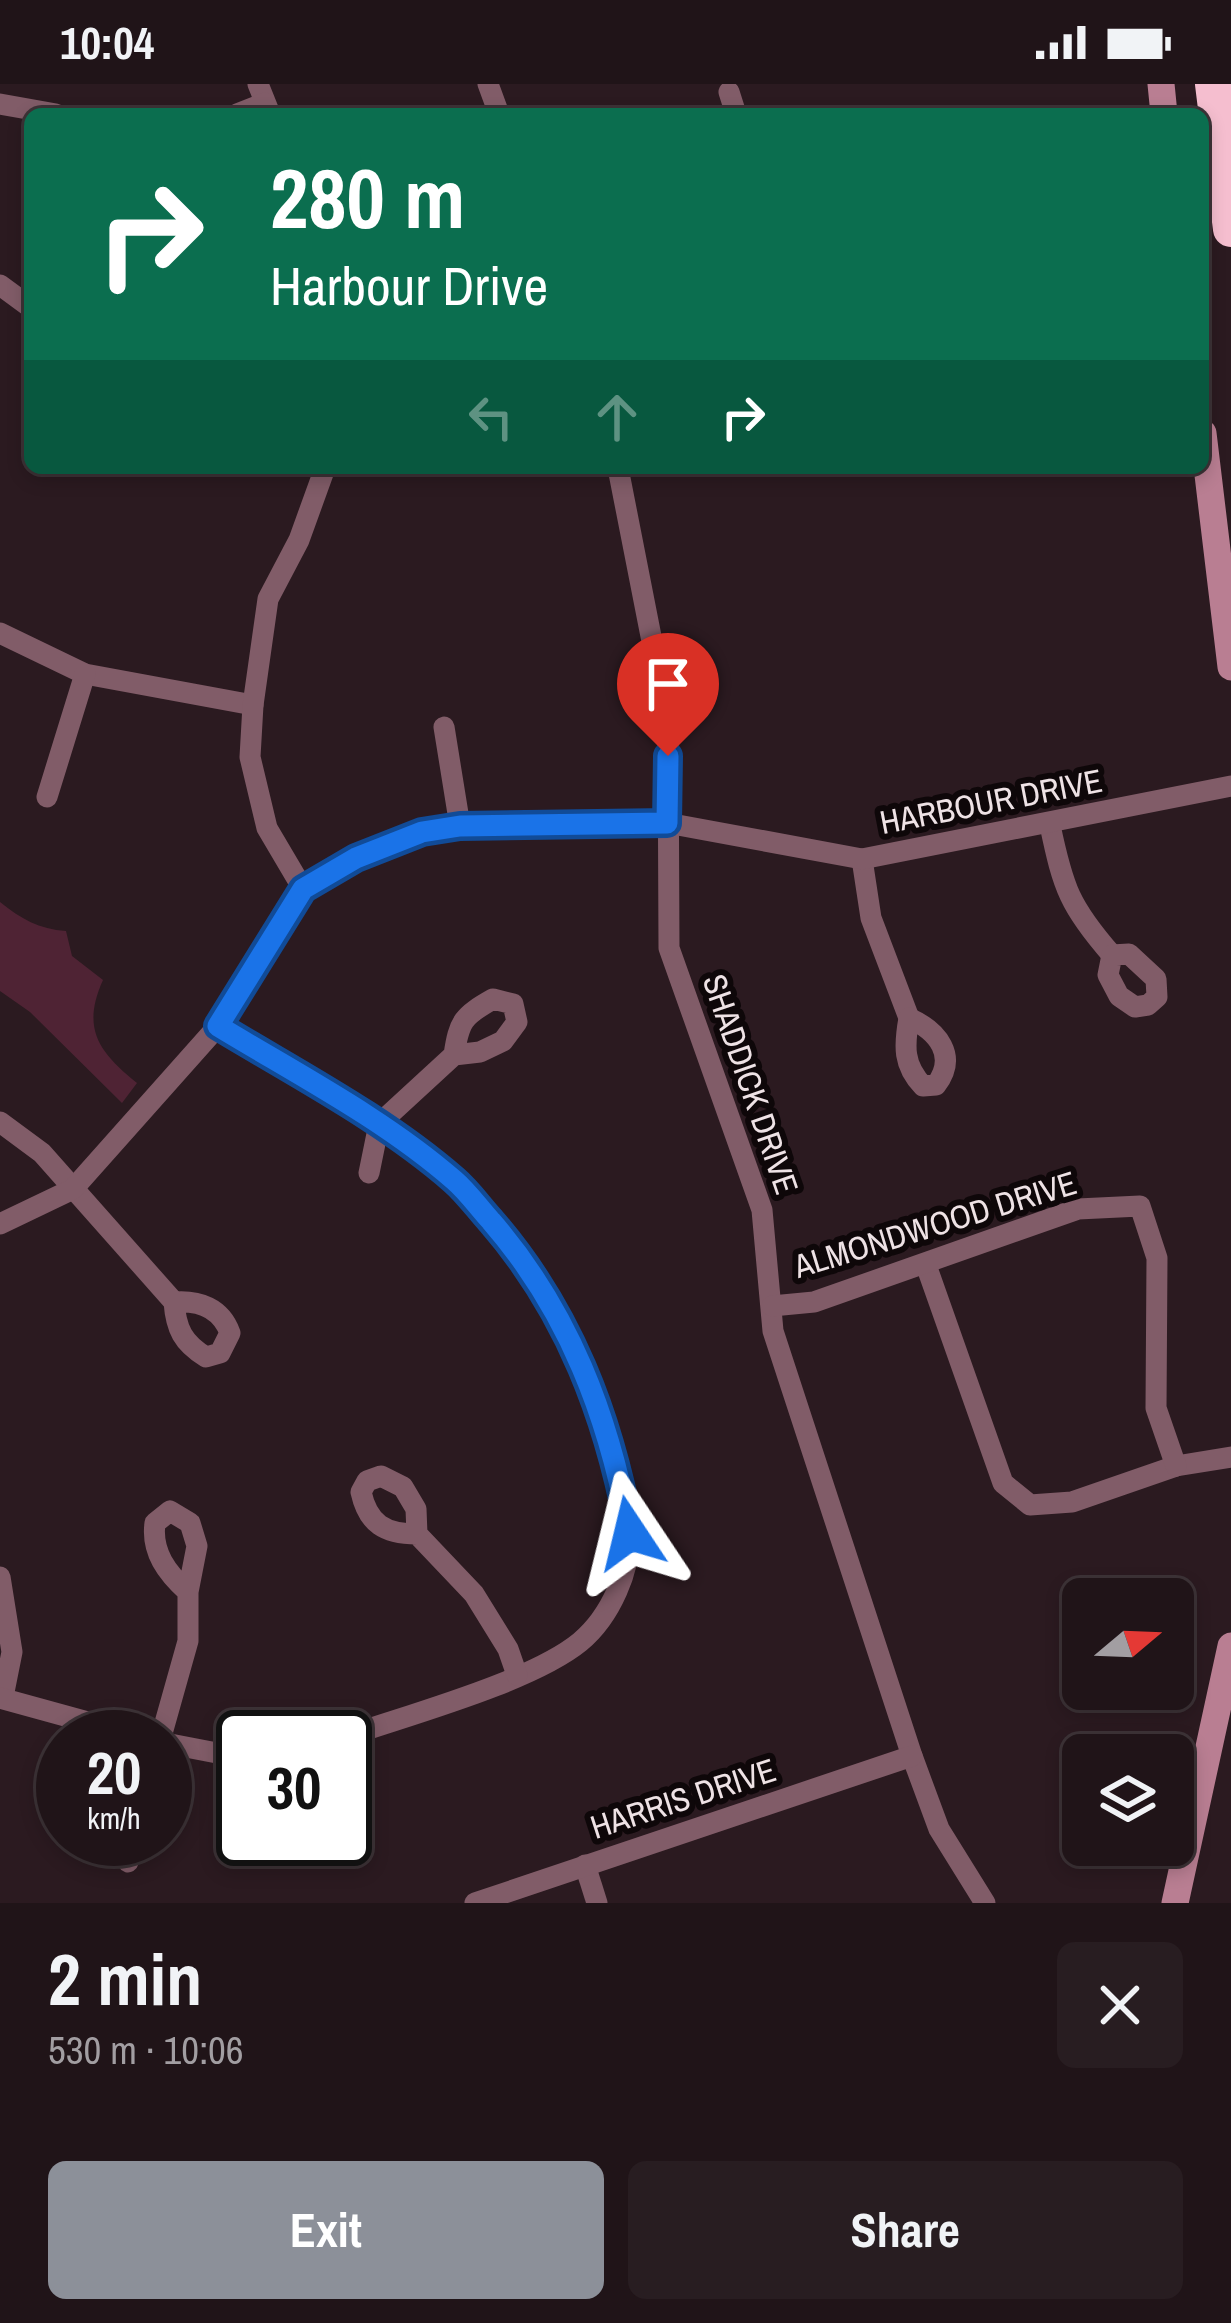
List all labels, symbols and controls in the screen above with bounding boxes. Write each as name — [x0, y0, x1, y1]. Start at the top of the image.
text: 10:04 — [60, 12, 154, 73]
text: 280 m — [270, 141, 465, 254]
icon: right — [72, 156, 228, 312]
text: Harbour Drive — [270, 249, 548, 322]
icon: left — [458, 384, 524, 450]
icon: ahead — [584, 384, 650, 450]
icon: right — [710, 384, 776, 450]
pin — [617, 633, 719, 756]
icon: arrive — [635, 651, 701, 717]
street label: HARBOUR DRIVE — [876, 758, 1106, 844]
street label: SHADDICK DRIVE — [693, 968, 809, 1200]
street label: ALMONDWOOD DRIVE — [787, 1160, 1082, 1288]
position arrow — [567, 1470, 693, 1596]
north arrow — [1062, 1578, 1194, 1710]
map controls — [1062, 1578, 1194, 1866]
speed limit sign: 30 — [216, 1710, 372, 1866]
text: 20 — [87, 1732, 141, 1813]
button: layers — [1062, 1734, 1194, 1866]
street label: HARRIS DRIVE — [585, 1747, 781, 1849]
text: km/h — [87, 1798, 141, 1838]
text: 2 min — [48, 1930, 202, 2027]
button: close — [1057, 1942, 1183, 2068]
text: 530 m · 10:06 — [48, 2024, 244, 2076]
button: Exit — [48, 2161, 604, 2299]
button: Share — [628, 2161, 1183, 2299]

